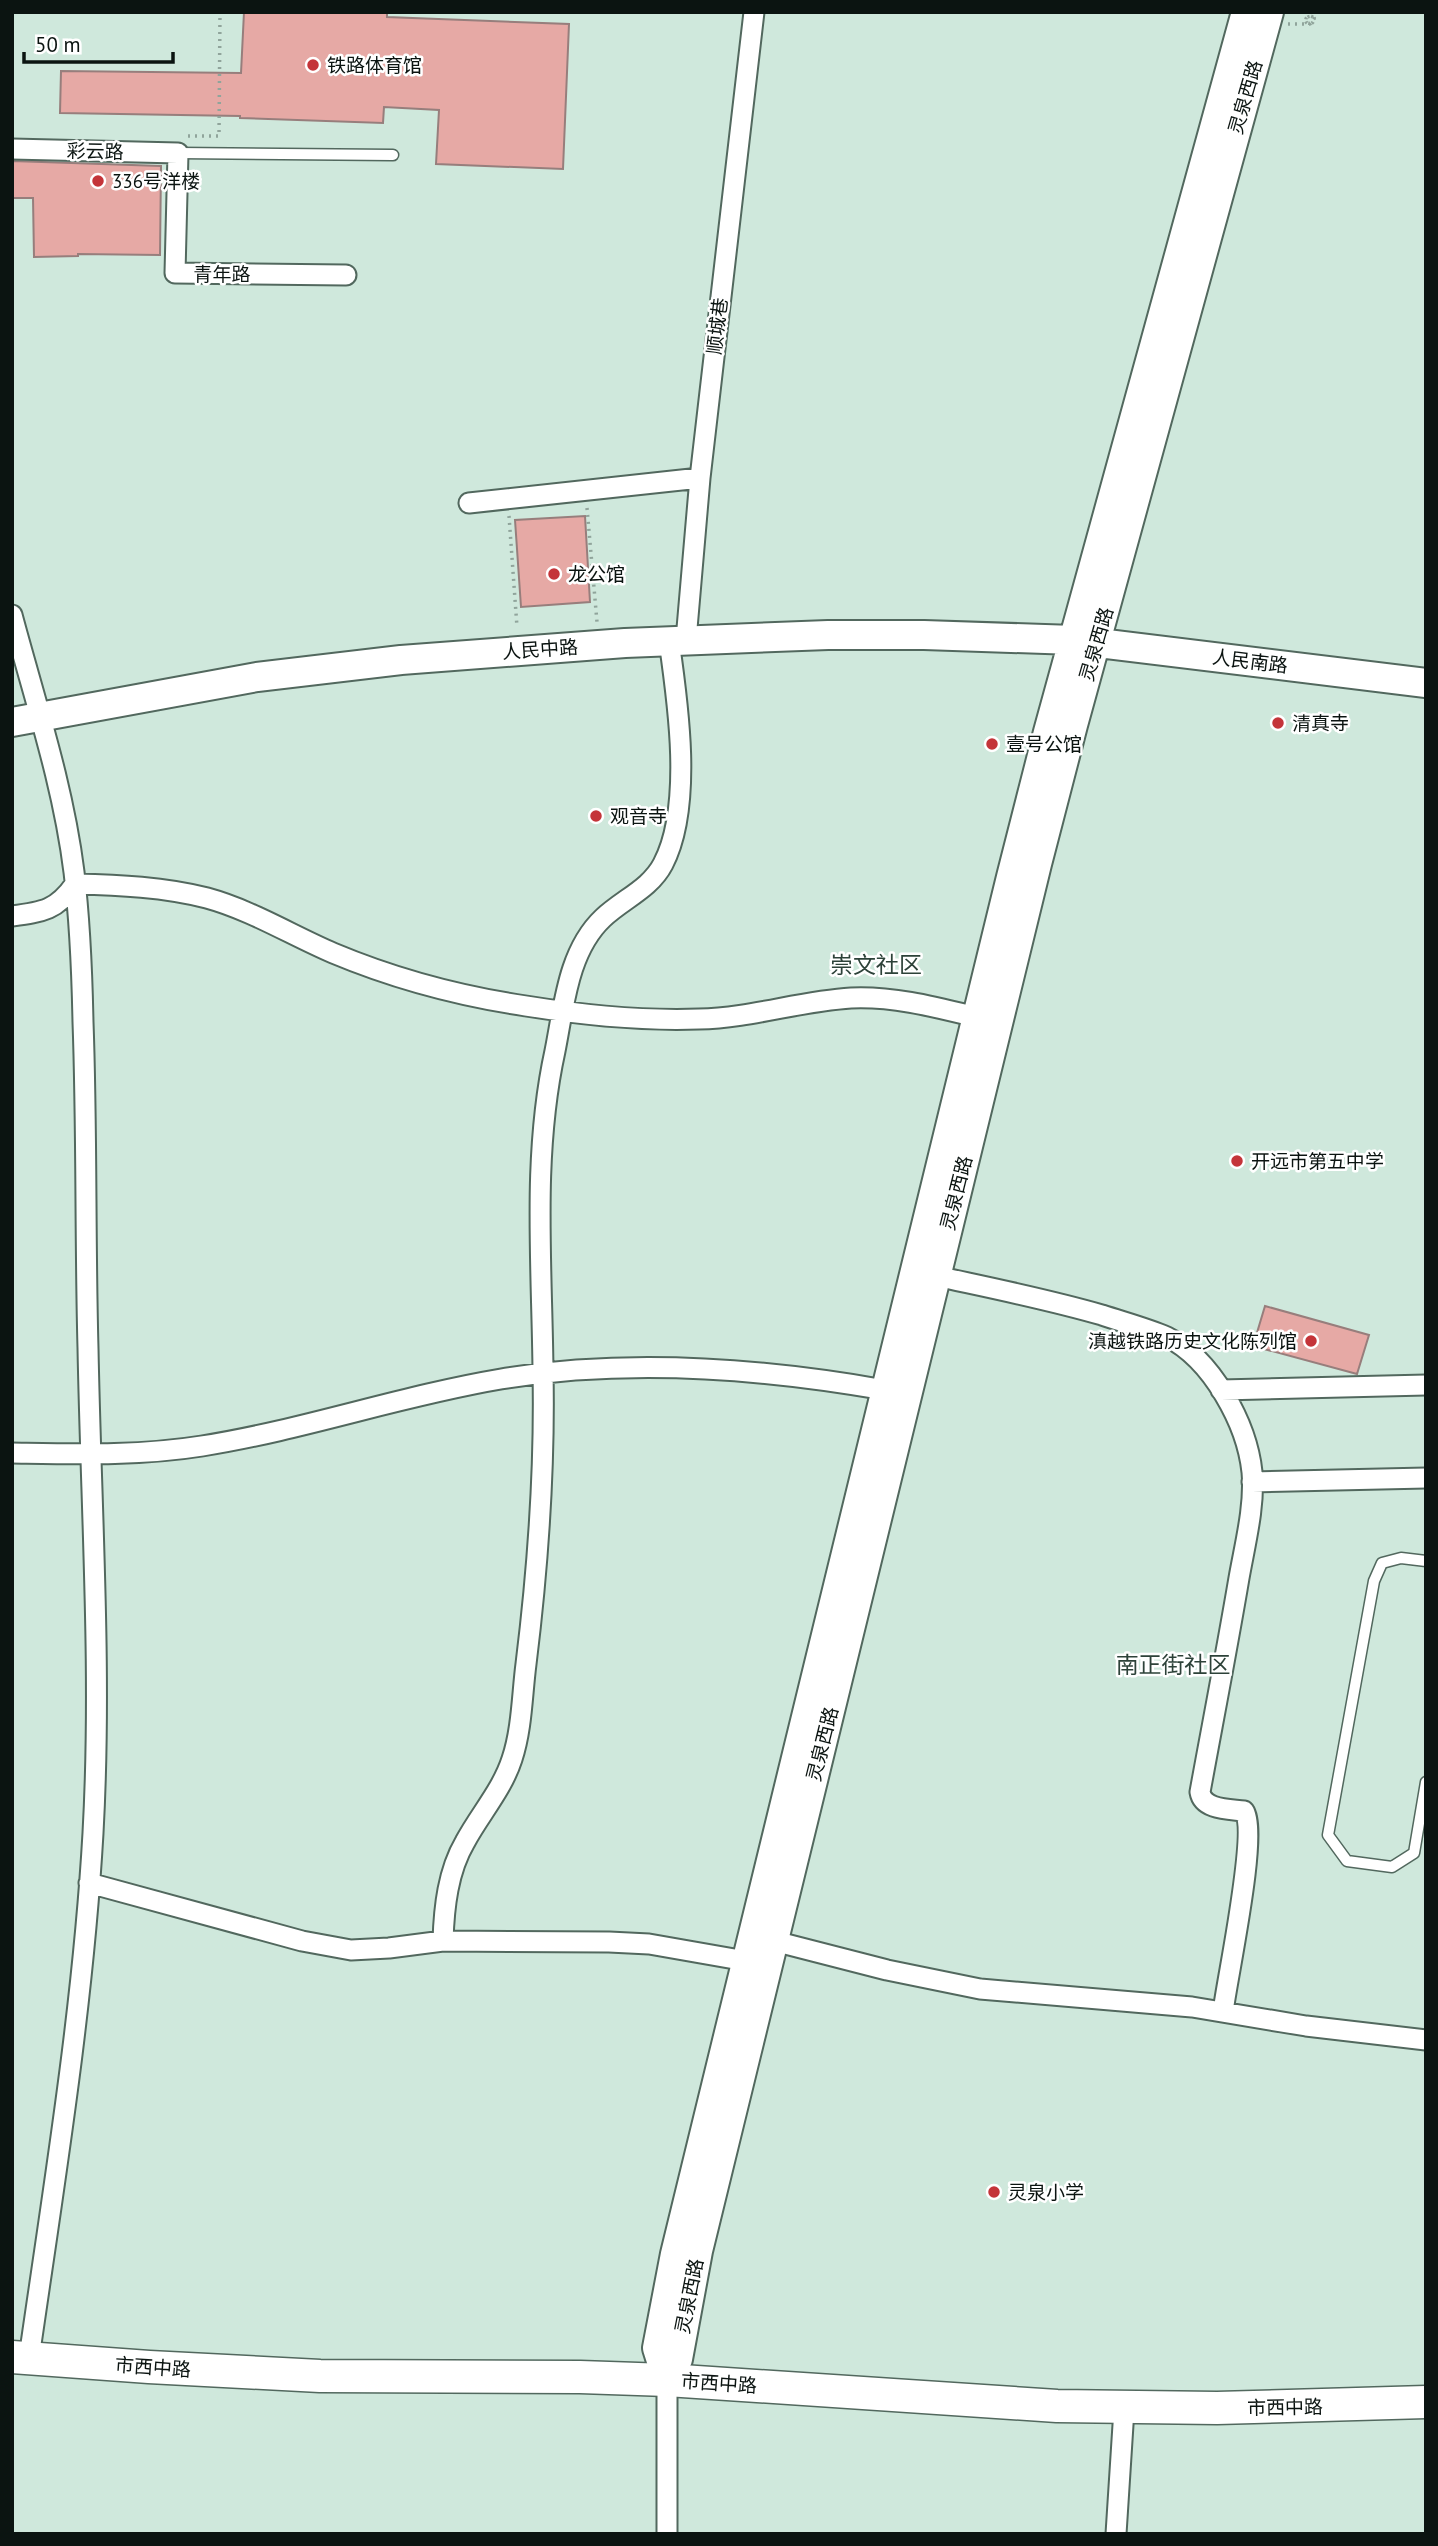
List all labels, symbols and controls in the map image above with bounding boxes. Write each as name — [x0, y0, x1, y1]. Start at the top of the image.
scale bar — [24, 21, 173, 65]
text: 50 m — [35, 31, 81, 58]
place label: 铁路体育馆 — [327, 53, 422, 77]
marker: 铁路体育馆 — [305, 57, 321, 73]
street label: 灵泉西路 — [1223, 57, 1267, 137]
street label: 彩云路 — [66, 139, 124, 163]
place label: 336号洋楼 — [112, 169, 200, 193]
marker: 336号洋楼 — [90, 173, 106, 189]
street label: 青年路 — [193, 262, 251, 286]
street label: 顺城巷 — [702, 296, 732, 356]
place label: 龙公馆 — [568, 562, 625, 586]
marker: 龙公馆 — [546, 566, 562, 582]
street label: 灵泉西路 — [1074, 604, 1118, 684]
street label: 人民中路 — [501, 634, 579, 664]
street label: 人民南路 — [1211, 644, 1289, 678]
place label: 清真寺 — [1292, 711, 1349, 735]
marker: 清真寺 — [1270, 715, 1286, 731]
place label: 壹号公馆 — [1006, 732, 1082, 756]
marker: 壹号公馆 — [984, 736, 1000, 752]
place label: 观音寺 — [610, 804, 667, 828]
marker: 观音寺 — [588, 808, 604, 824]
district label: 崇文社区 — [830, 950, 922, 979]
place label: 开远市第五中学 — [1251, 1149, 1384, 1173]
street label: 灵泉西路 — [935, 1153, 977, 1233]
marker: 开远市第五中学 — [1229, 1153, 1245, 1169]
place label: 滇越铁路历史文化陈列馆 — [1088, 1329, 1297, 1353]
marker: 滇越铁路历史文化陈列馆 — [1303, 1333, 1319, 1349]
district label: 南正街社区 — [1116, 1650, 1231, 1679]
street label: 灵泉西路 — [801, 1704, 843, 1784]
place label: 灵泉小学 — [1008, 2180, 1084, 2204]
marker: 灵泉小学 — [986, 2184, 1002, 2200]
street label: 灵泉西路 — [670, 2256, 708, 2336]
street label: 市西中路 — [114, 2352, 192, 2382]
street label: 市西中路 — [680, 2368, 758, 2398]
street label: 市西中路 — [1247, 2394, 1323, 2420]

